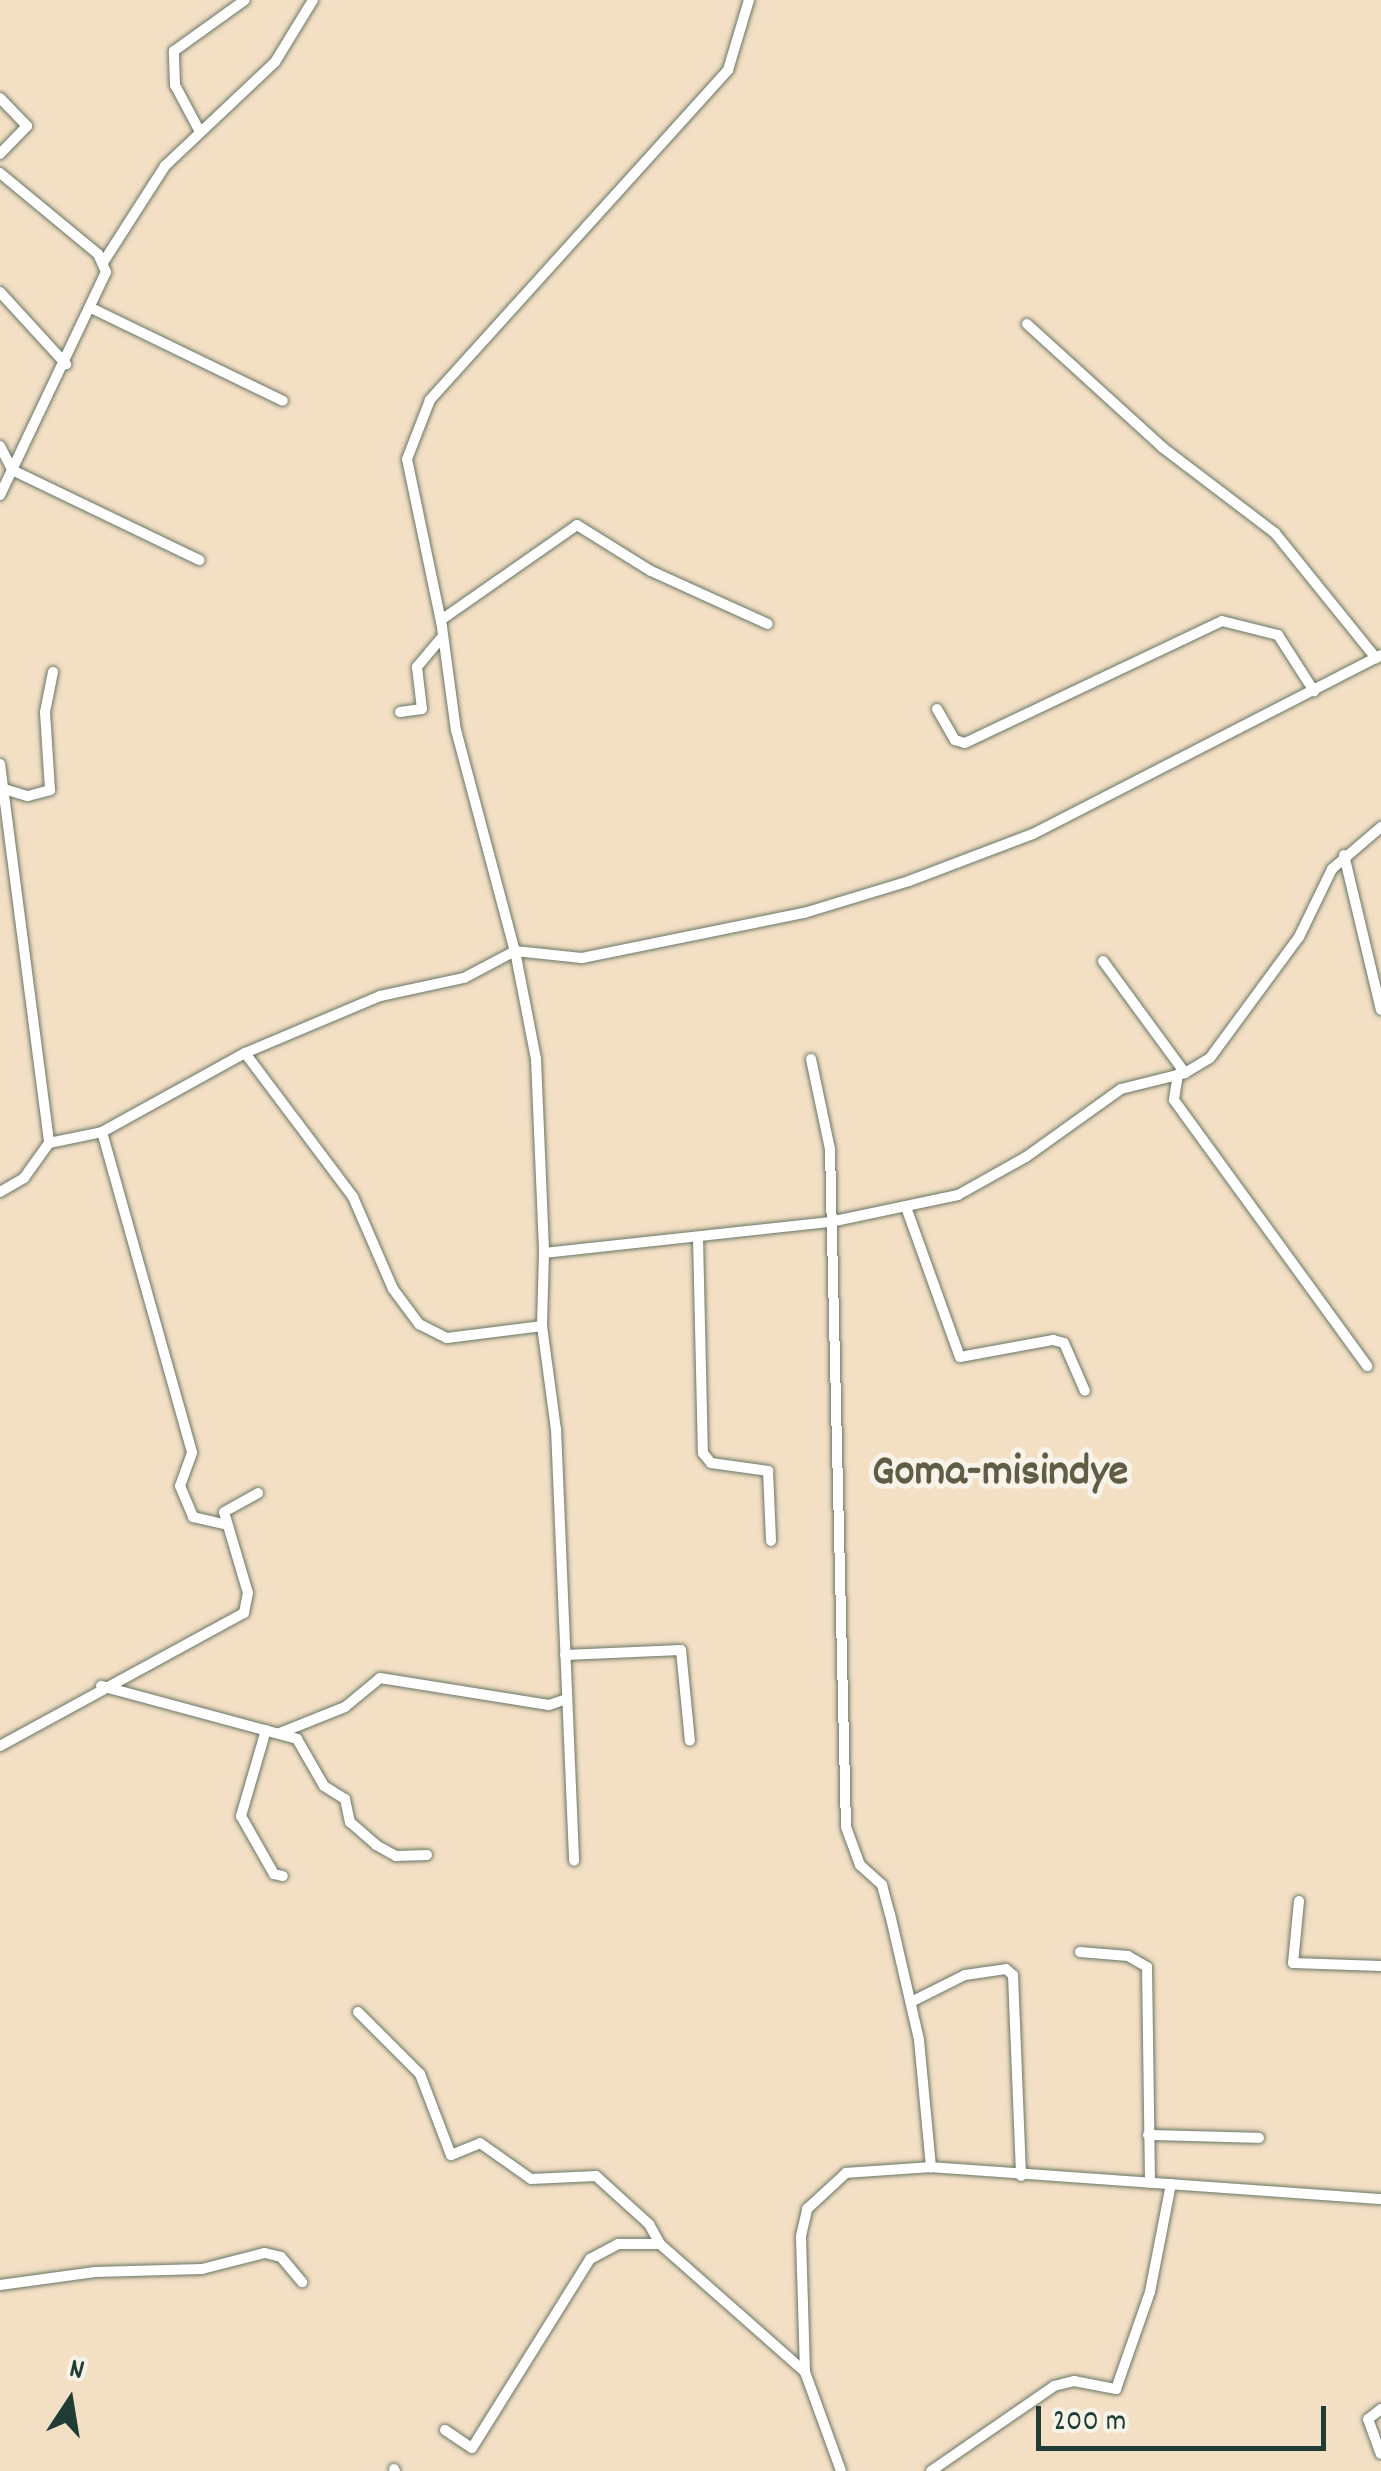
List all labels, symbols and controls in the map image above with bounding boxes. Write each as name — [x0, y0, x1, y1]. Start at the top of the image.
district label: Goma-misindye — [872, 1448, 1128, 1502]
north arrow — [20, 2351, 120, 2451]
text: N — [65, 2351, 87, 2393]
scale bar — [1041, 2386, 1331, 2448]
text: 200 m — [1053, 2402, 1126, 2445]

